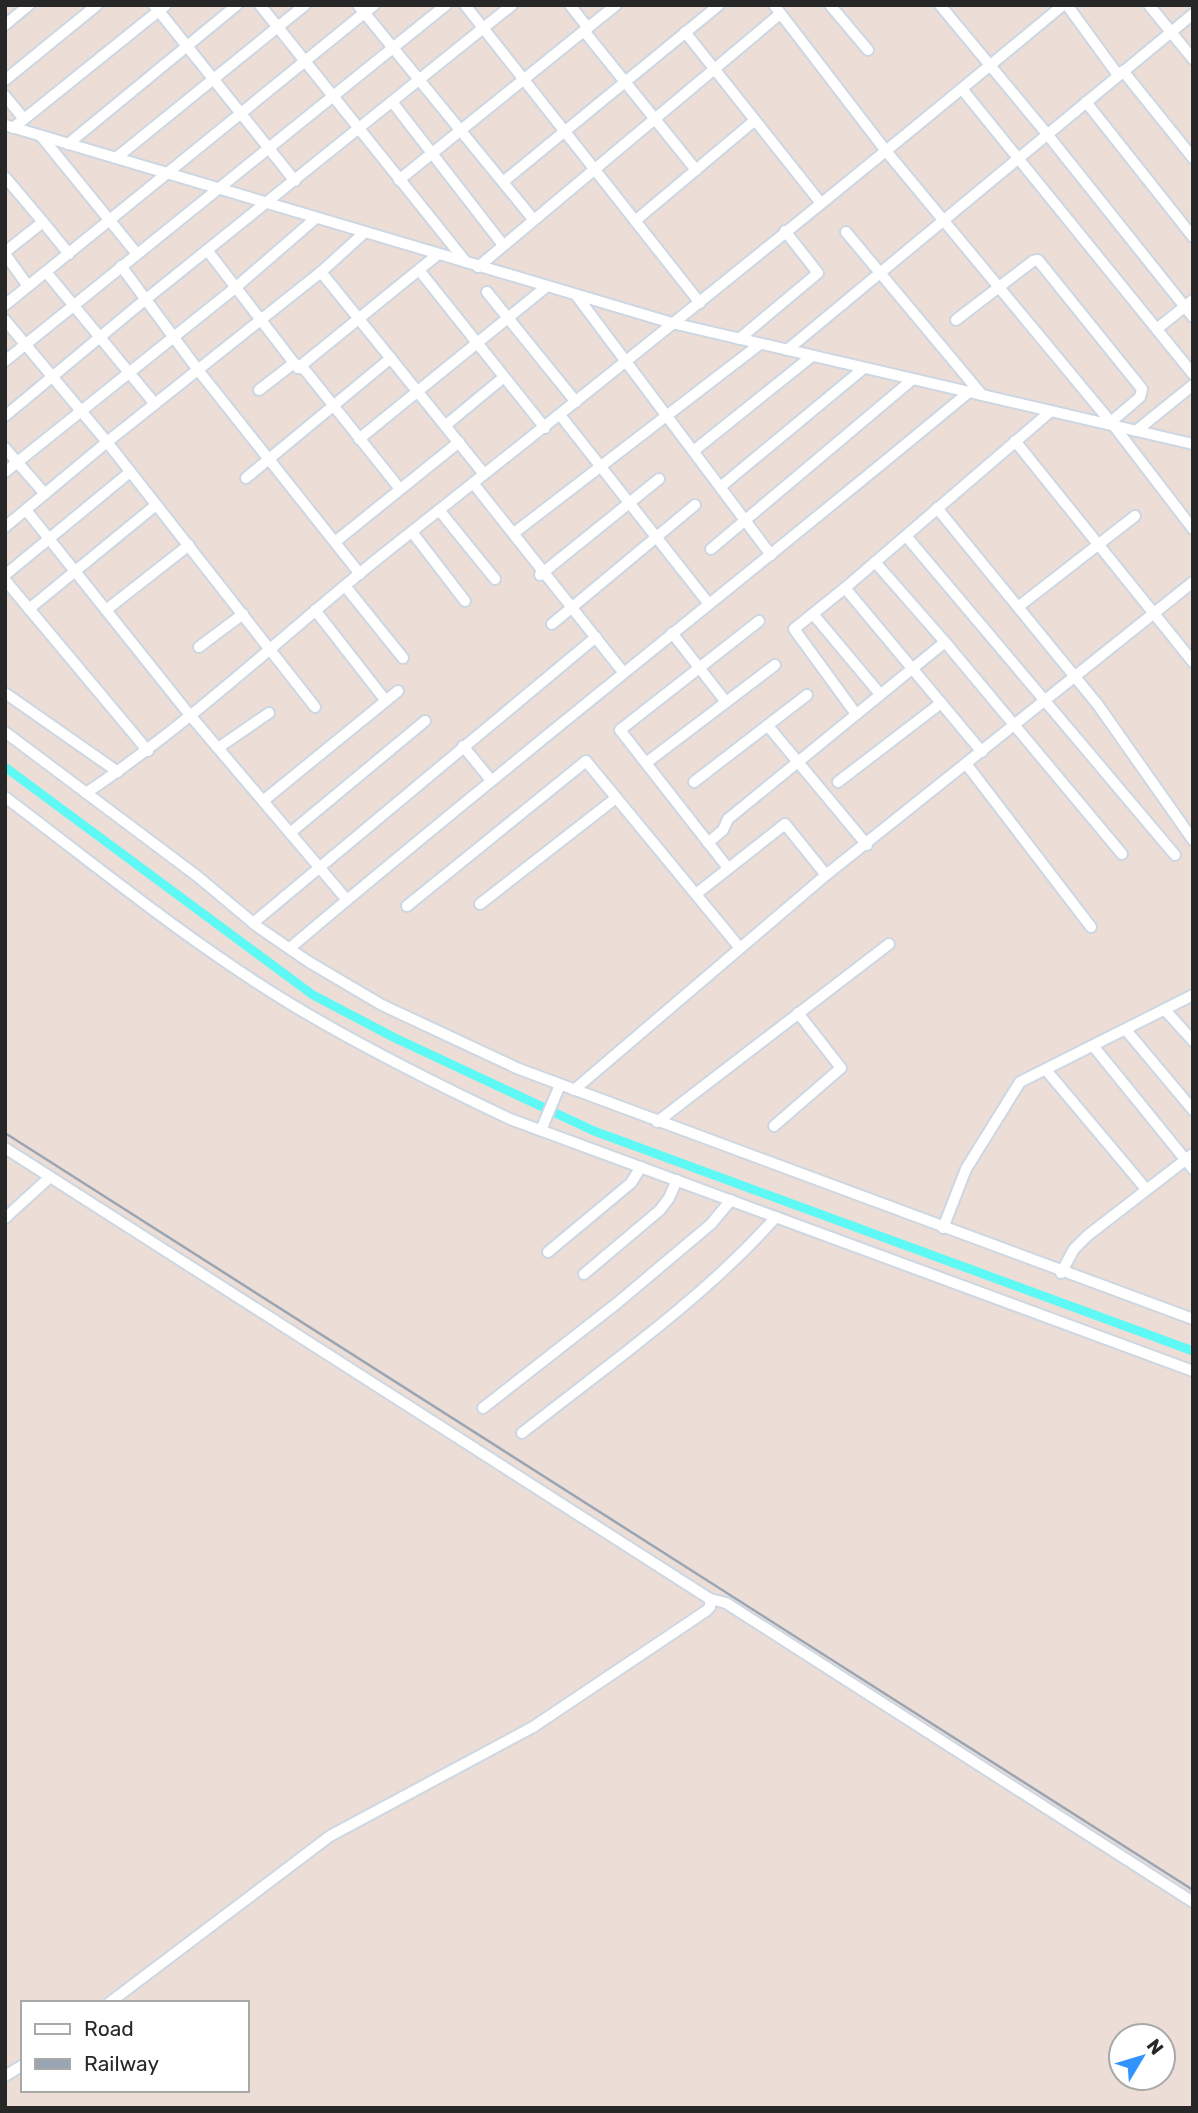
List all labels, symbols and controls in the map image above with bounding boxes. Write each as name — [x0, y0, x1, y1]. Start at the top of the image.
legend — [21, 2001, 248, 2092]
text: Road — [84, 2016, 134, 2041]
north arrow — [1107, 2022, 1177, 2092]
text: N — [1142, 2034, 1168, 2059]
text: Railway — [84, 2051, 159, 2076]

